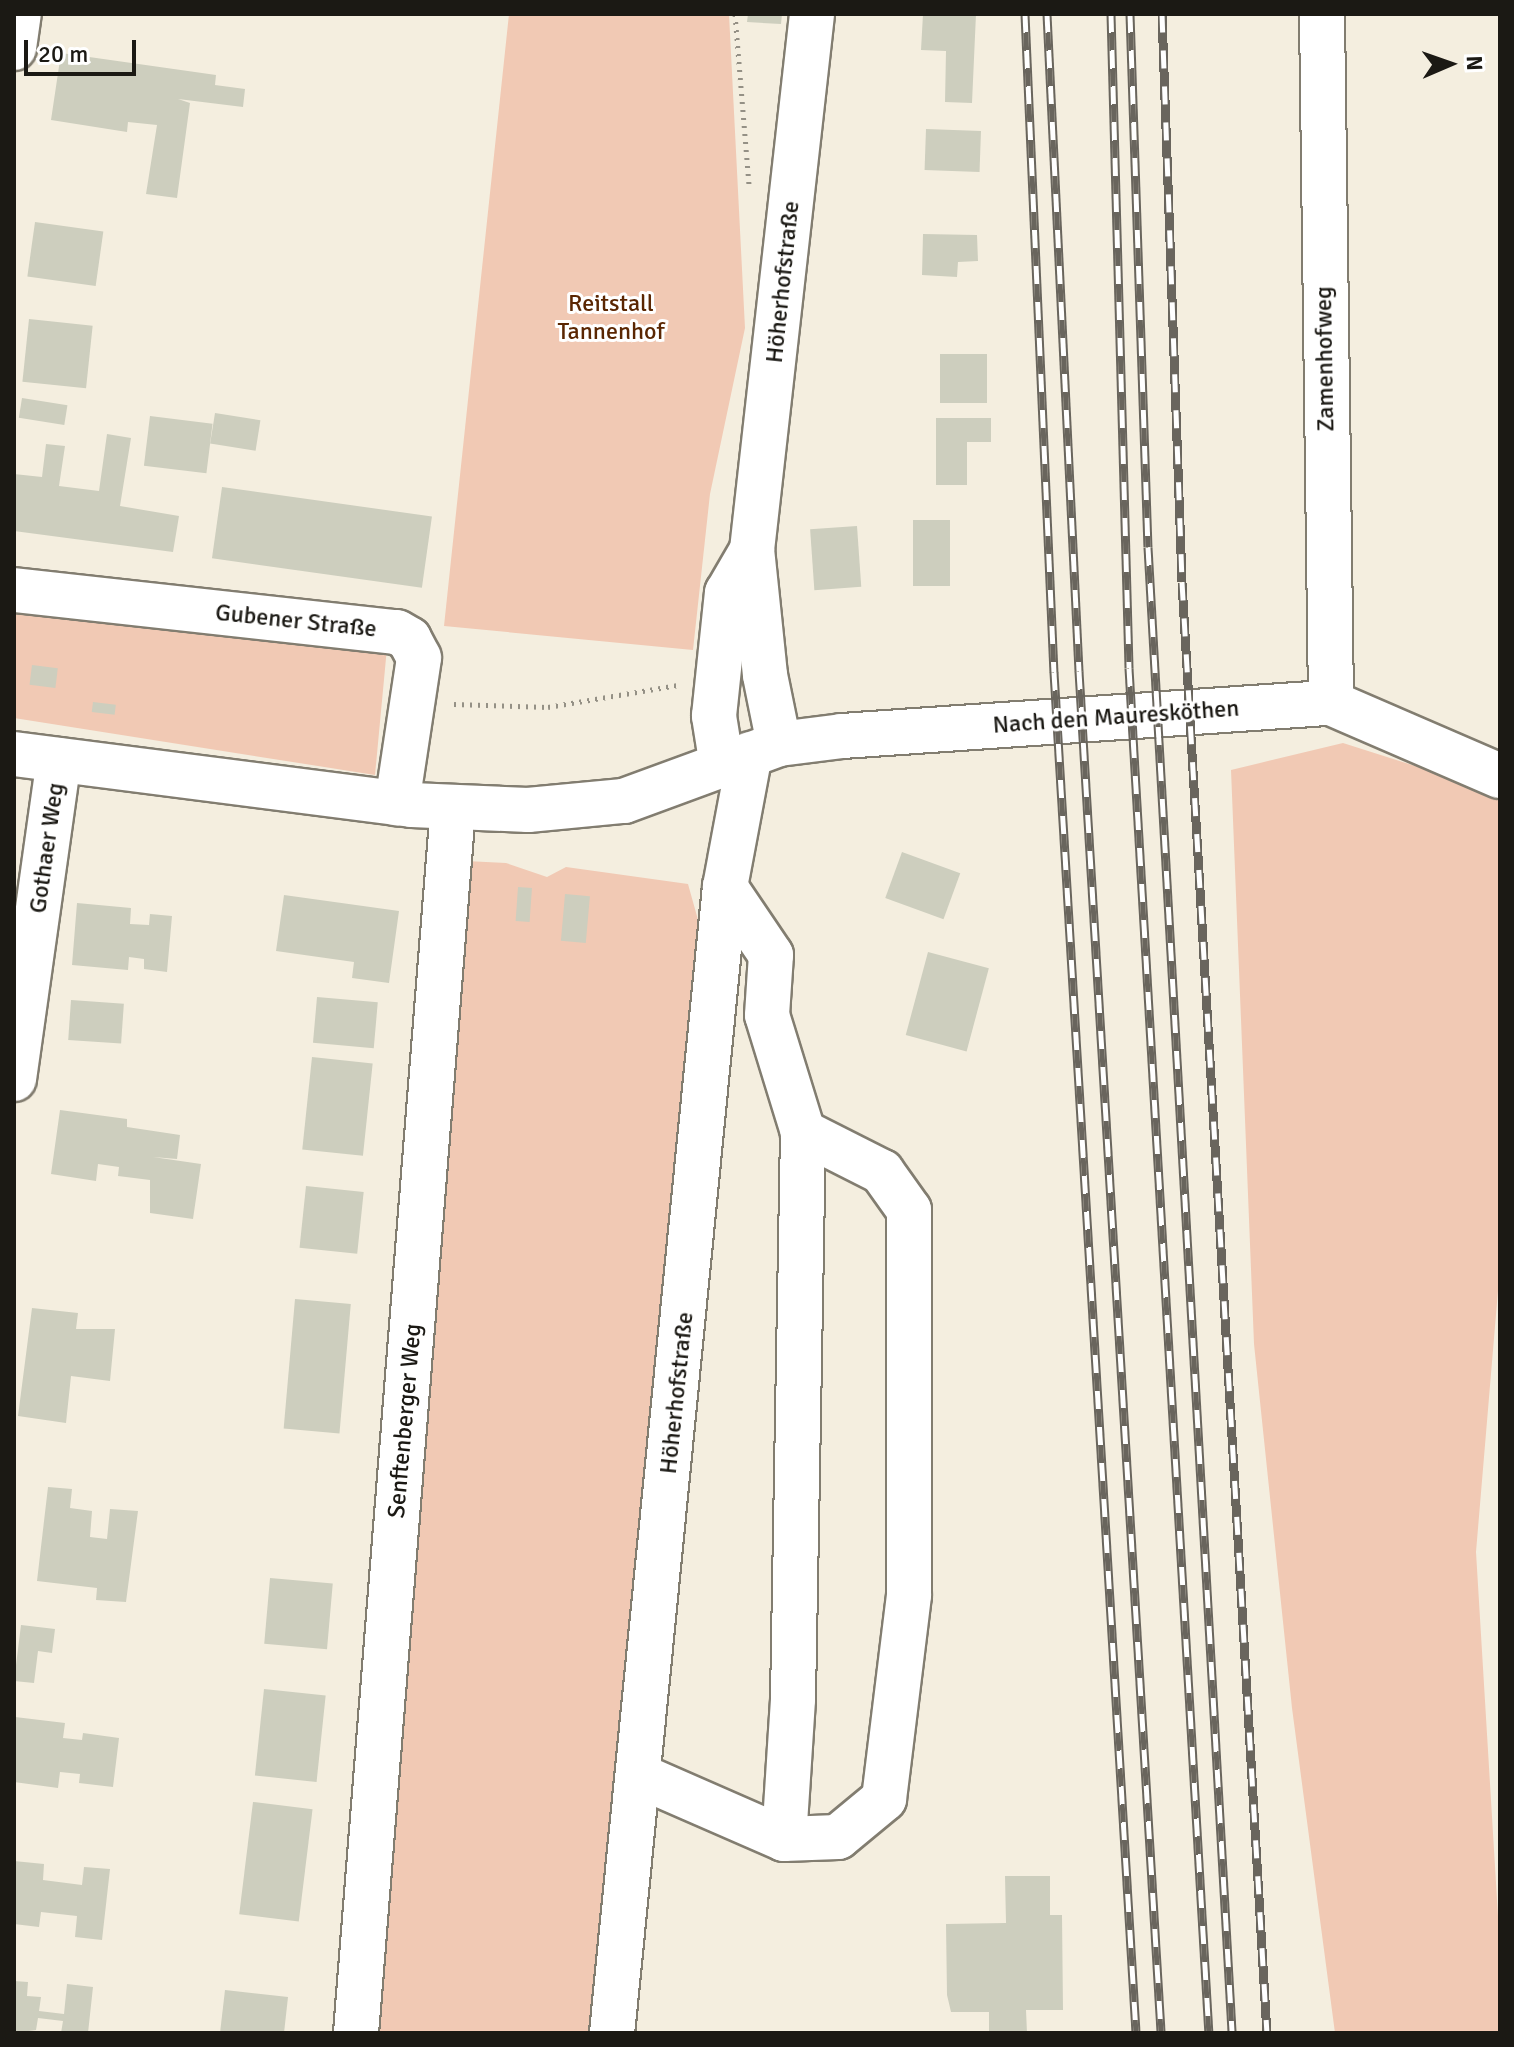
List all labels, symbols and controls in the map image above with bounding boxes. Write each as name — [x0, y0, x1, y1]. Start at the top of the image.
scale bar — [28, 24, 140, 74]
north arrow — [1410, 24, 1490, 104]
text: 20 m — [38, 39, 88, 69]
text: N — [1461, 55, 1488, 71]
street label: Höherhofstraße — [760, 200, 806, 364]
street label: Zamenhofweg — [1309, 286, 1341, 432]
park label: Reitstall Tannenhof — [558, 290, 664, 346]
street label: Gubener Straße — [214, 598, 378, 644]
street label: Nach den Mauresköthen — [992, 694, 1240, 740]
street label: Gothaer Weg — [24, 781, 70, 915]
street label: Höherhofstraße — [654, 1311, 700, 1475]
street label: Senftenberger Weg — [382, 1323, 428, 1519]

